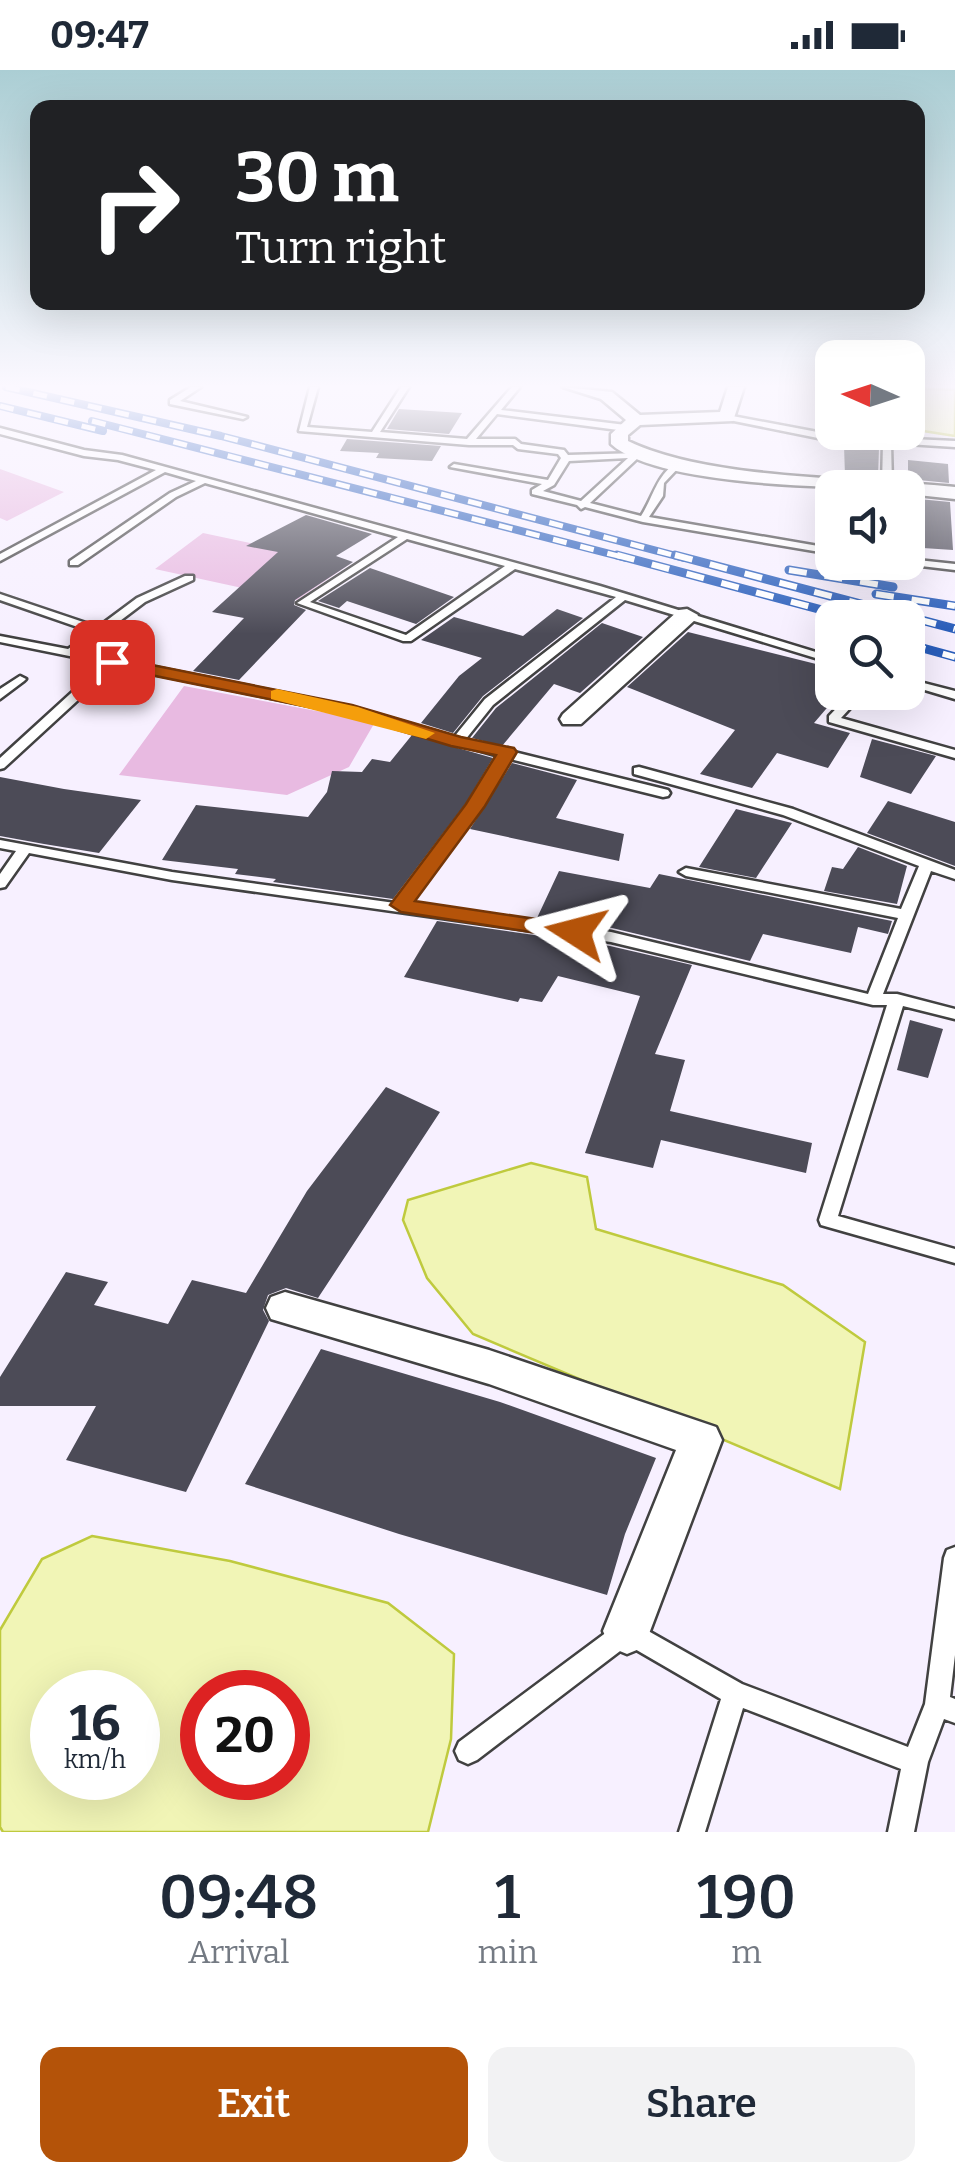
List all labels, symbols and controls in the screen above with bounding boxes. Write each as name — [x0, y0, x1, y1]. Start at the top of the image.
text: 09:47 — [50, 12, 149, 58]
text: 30 m — [235, 136, 399, 220]
icon: right — [70, 140, 200, 270]
text: Turn right — [235, 221, 447, 275]
north arrow — [815, 340, 925, 450]
map controls — [815, 340, 925, 710]
button: sound — [815, 470, 925, 580]
button: search — [815, 600, 925, 710]
pin — [70, 620, 155, 705]
icon: arrive — [85, 635, 140, 690]
position arrow — [524, 880, 628, 984]
speed limit sign: 20 — [180, 1670, 310, 1800]
text: 16 — [69, 1693, 121, 1753]
text: km/h — [64, 1745, 126, 1775]
text: 09:48 — [159, 1862, 318, 1934]
text: 1 — [495, 1862, 520, 1934]
text: 190 — [697, 1862, 796, 1934]
text: Arrival — [188, 1933, 289, 1971]
text: min — [478, 1933, 538, 1971]
text: m — [731, 1933, 762, 1971]
button: Exit — [40, 2047, 468, 2162]
button: Share — [488, 2047, 915, 2162]

